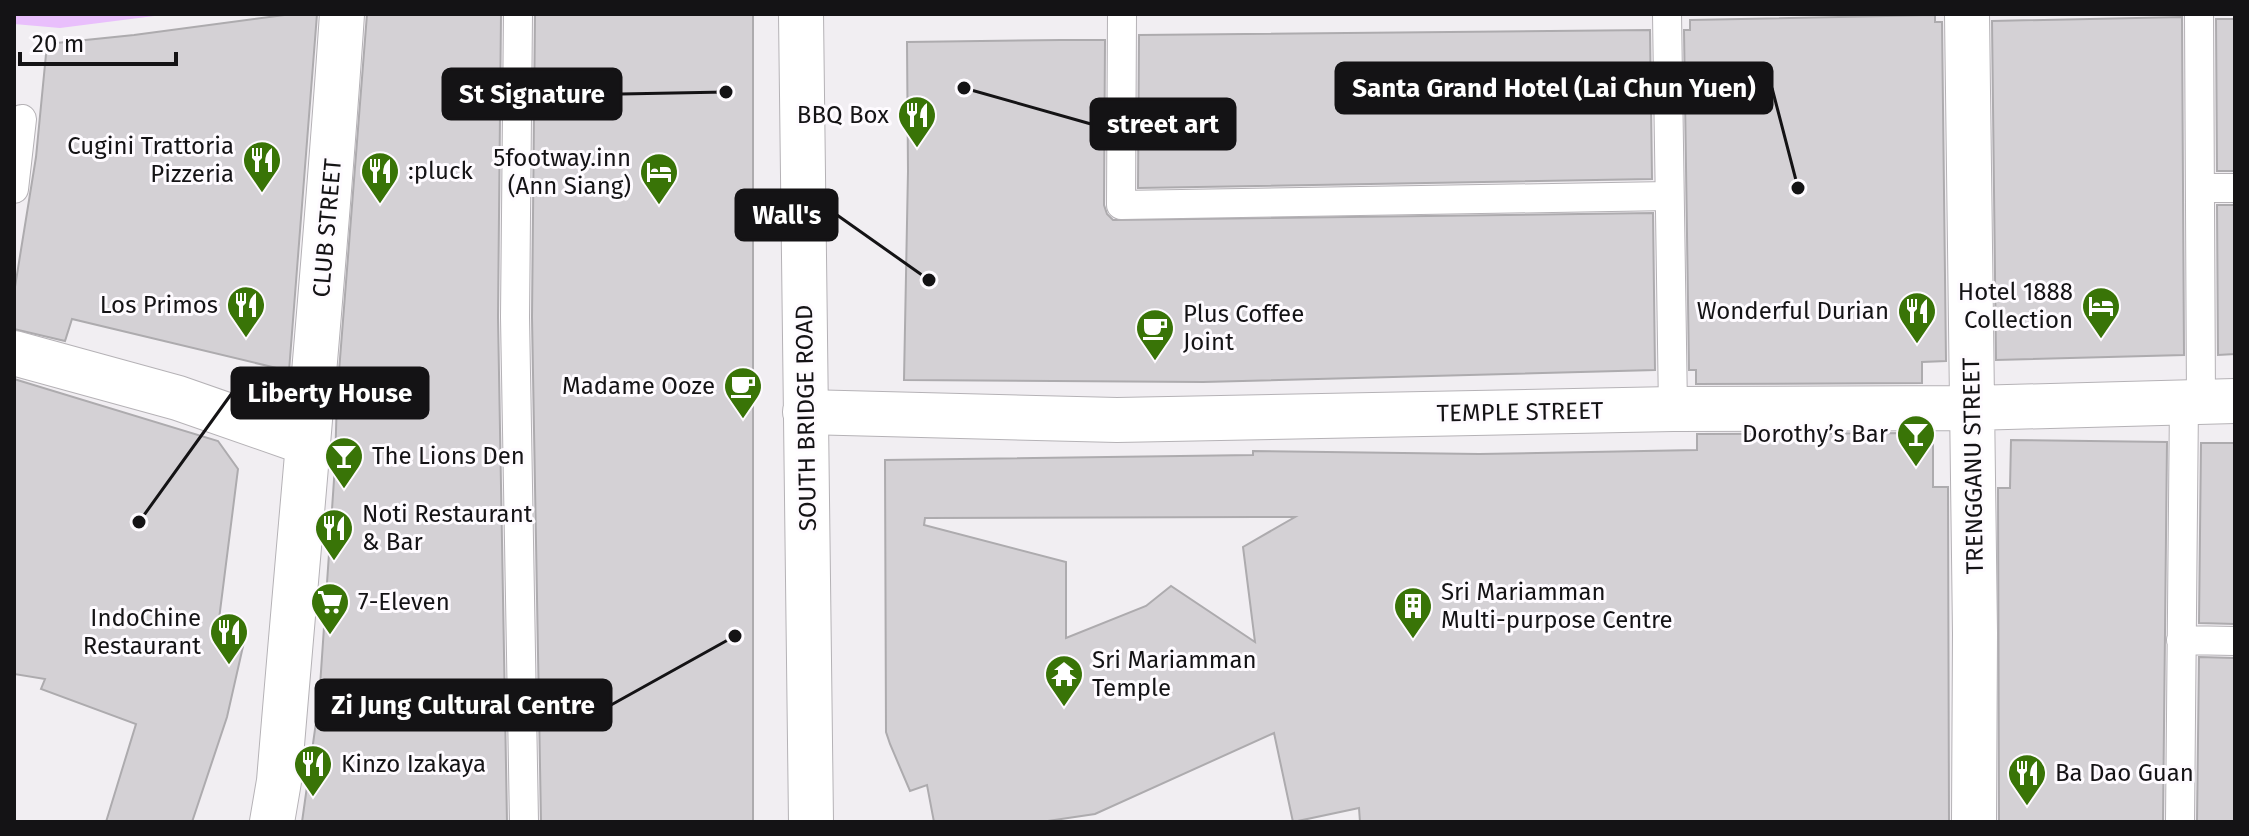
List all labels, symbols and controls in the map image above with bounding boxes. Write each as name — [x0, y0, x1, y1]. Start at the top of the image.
scale bar — [20, 16, 176, 66]
text: 20 m — [32, 30, 84, 58]
callout: Santa Grand Hotel (Lai Chun Yuen) — [1336, 63, 1772, 113]
callout: St Signature — [443, 69, 621, 119]
text: Santa Grand Hotel (Lai Chun Yuen) — [1352, 73, 1756, 104]
text: St Signature — [459, 79, 605, 110]
restaurant icon: BBQ Box — [896, 94, 938, 149]
callout: street art — [1091, 99, 1235, 149]
place label: BBQ Box — [797, 101, 889, 129]
text: street art — [1107, 109, 1220, 140]
place label: Cugini Trattoria Pizzeria — [67, 132, 234, 188]
restaurant icon: Cugini Trattoria Pizzeria — [241, 139, 283, 194]
place label: 5footway.inn (Ann Siang) — [493, 144, 631, 200]
restaurant icon: :pluck — [359, 150, 401, 205]
hotel icon: 5footway.inn (Ann Siang) — [638, 151, 680, 206]
street label: CLUB STREET — [307, 157, 347, 299]
place label: :pluck — [408, 157, 473, 185]
callout: Wall's — [736, 190, 837, 240]
text: Wall's — [753, 200, 822, 231]
place label: Hotel 1888 Collection — [1958, 278, 2073, 334]
restaurant icon: Los Primos — [225, 284, 267, 339]
hotel icon: Hotel 1888 Collection — [2080, 285, 2122, 340]
restaurant icon: Wonderful Durian — [1896, 290, 1938, 345]
place label: Los Primos — [100, 291, 218, 319]
place label: Wonderful Durian — [1697, 297, 1889, 325]
place label: Plus Coffee Joint — [1183, 300, 1304, 356]
street label: SOUTH BRIDGE ROAD — [790, 304, 822, 532]
cafe icon: Plus Coffee Joint — [1134, 307, 1176, 362]
street label: TRENGGANU STREET — [1957, 357, 1989, 574]
cafe icon: Madame Ooze — [722, 365, 764, 420]
callout: Liberty House — [232, 368, 428, 418]
place label: Madame Ooze — [562, 372, 715, 400]
text: Liberty House — [248, 378, 412, 409]
street label: TEMPLE STREET — [1436, 397, 1604, 427]
bar icon: Dorothy’s Bar — [1895, 413, 1937, 468]
place label: Dorothy’s Bar — [1742, 420, 1889, 448]
bar icon: The Lions Den — [323, 435, 365, 490]
place label: The Lions Den — [372, 442, 525, 470]
place label: Noti Restaurant & Bar — [362, 500, 533, 556]
restaurant icon: Noti Restaurant & Bar — [313, 507, 355, 562]
place label: Sri Mariamman Multi-purpose Centre — [1441, 578, 1673, 634]
supermarket icon: 7-Eleven — [309, 581, 351, 636]
building icon: Sri Mariamman Multi-purpose Centre — [1392, 585, 1434, 640]
place label: 7-Eleven — [358, 588, 450, 616]
place label: IndoChine Restaurant — [83, 604, 201, 660]
restaurant icon: IndoChine Restaurant — [208, 611, 250, 666]
place label: Sri Mariamman Temple — [1092, 646, 1257, 702]
temple icon: Sri Mariamman Temple — [1043, 653, 1085, 708]
callout: Zi Jung Cultural Centre — [316, 680, 611, 730]
text: Zi Jung Cultural Centre — [331, 690, 595, 721]
restaurant icon: Kinzo Izakaya — [292, 743, 334, 798]
place label: Kinzo Izakaya — [341, 750, 486, 778]
restaurant icon: Ba Dao Guan — [2006, 752, 2048, 807]
place label: Ba Dao Guan — [2055, 759, 2194, 787]

